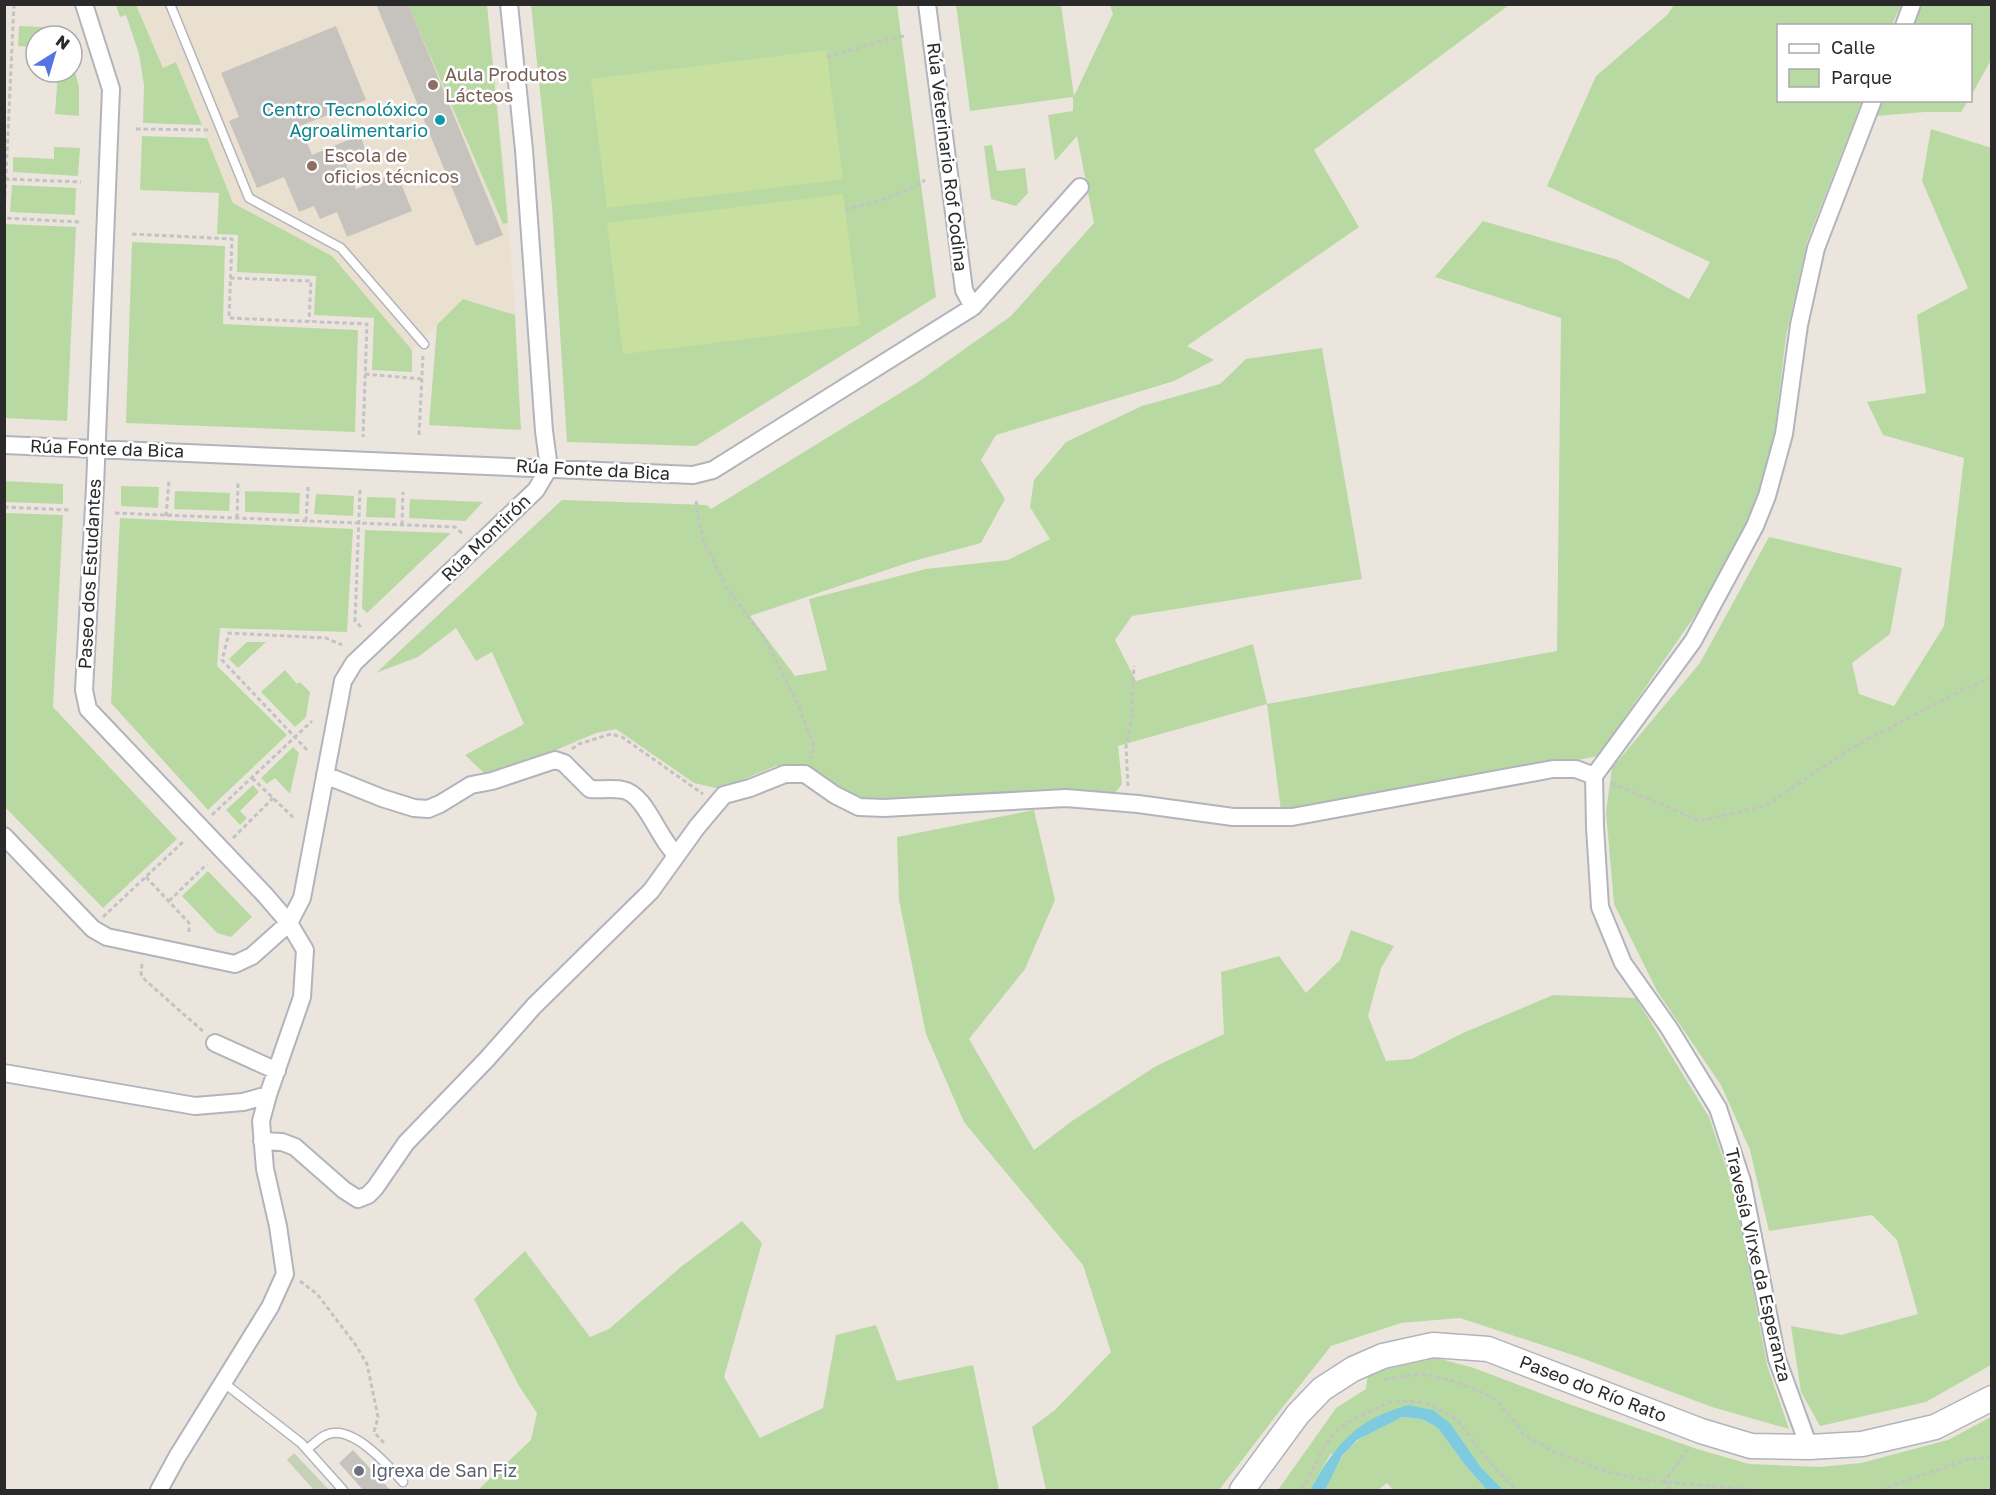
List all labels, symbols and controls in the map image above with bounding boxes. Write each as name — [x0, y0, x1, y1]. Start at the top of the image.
north arrow — [24, 24, 84, 84]
legend — [1777, 24, 1972, 102]
text: N — [52, 30, 74, 54]
text: Calle — [1831, 36, 1875, 58]
street label: Rúa Veterinario Rof Codina — [923, 41, 973, 273]
place label: Aula Produtos Lácteos — [445, 63, 567, 106]
text: Parque — [1831, 66, 1892, 88]
marker: Aula Produtos Lácteos — [426, 78, 440, 92]
place label: Centro Tecnolóxico Agroalimentario — [262, 98, 428, 141]
marker: Centro Tecnolóxico Agroalimentario — [433, 113, 447, 127]
place label: Escola de oficios técnicos — [324, 144, 459, 187]
marker: Escola de oficios técnicos — [305, 159, 319, 173]
street label: Rúa Fonte da Bica — [29, 434, 185, 462]
street label: Rúa Fonte da Bica — [515, 454, 671, 484]
street label: Paseo dos Estudantes — [73, 478, 105, 670]
street label: Rúa Montirón — [436, 489, 534, 585]
street label: Travesía Virxe da Esperanza — [1721, 1146, 1797, 1384]
street label: Paseo do Río Rato — [1517, 1350, 1670, 1426]
place label: Igrexa de San Fiz — [371, 1459, 517, 1481]
marker: Igrexa de San Fiz — [352, 1464, 366, 1478]

